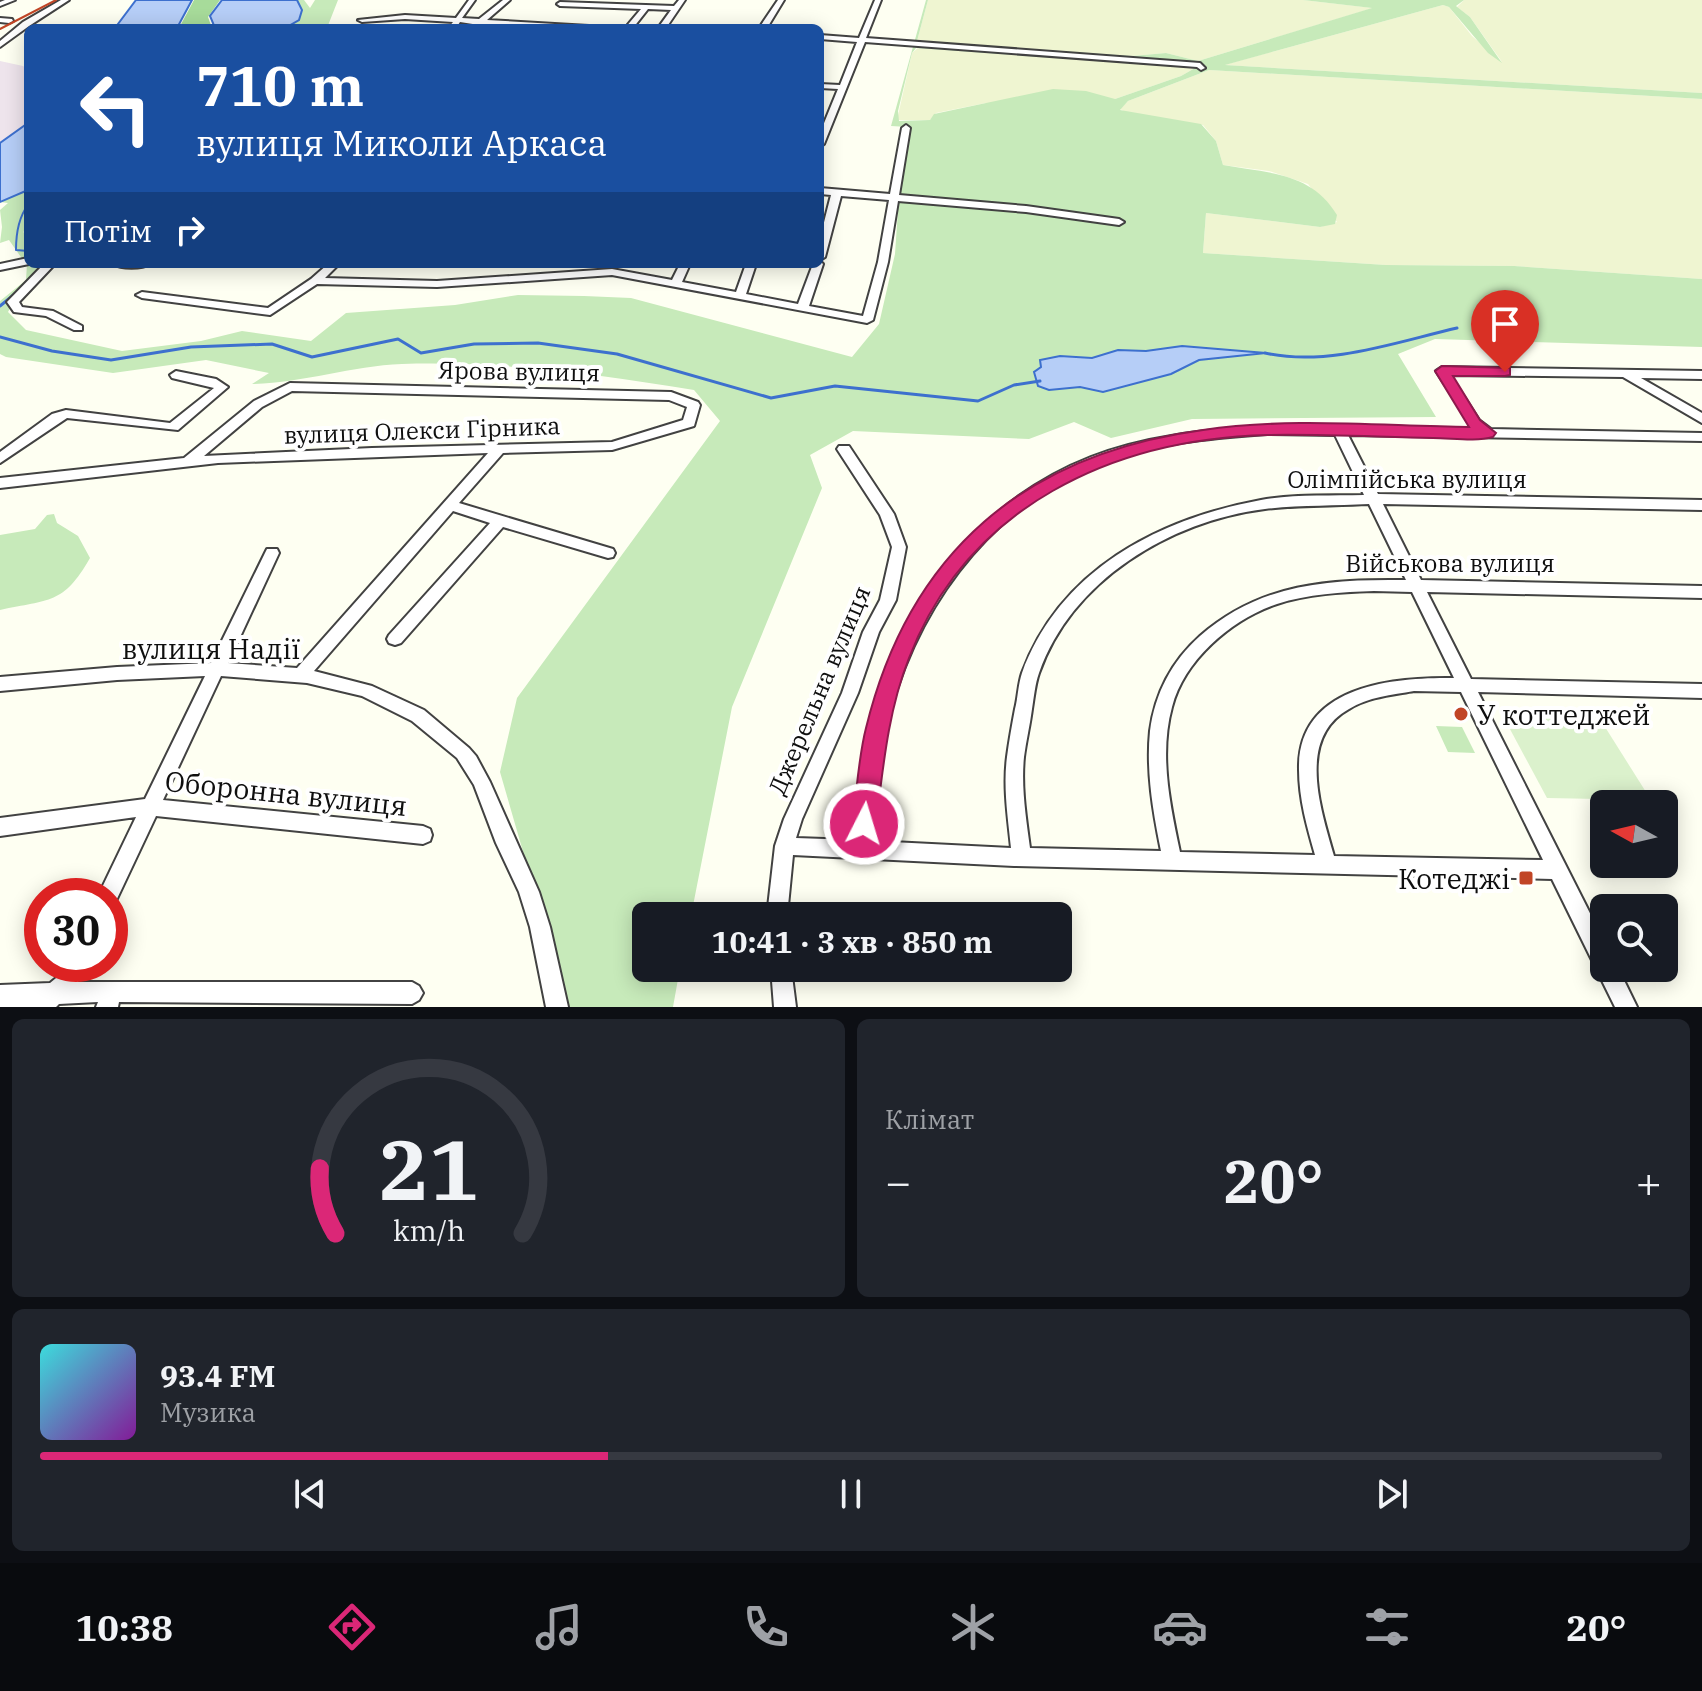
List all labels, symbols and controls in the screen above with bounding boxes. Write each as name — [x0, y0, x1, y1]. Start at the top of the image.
text: 710 m — [196, 49, 364, 121]
icon: left — [64, 56, 168, 160]
text: вулиця Миколи Аркаса — [196, 119, 607, 166]
icon: right — [168, 208, 212, 252]
text: Потім — [64, 211, 152, 250]
pin — [1471, 290, 1539, 372]
icon: arrive — [1483, 302, 1527, 346]
street label: Ярова вулиця — [438, 354, 600, 388]
street label: вулиця Олекси Гірника — [283, 409, 561, 451]
street label: Олімпійська вулиця — [1287, 463, 1527, 495]
street label: Військова вулиця — [1345, 547, 1555, 579]
street label: Джерельна вулиця — [761, 581, 877, 799]
street label: вулиця Надії — [122, 630, 300, 667]
place label: У коттеджей — [1477, 696, 1651, 733]
marker: У коттеджей — [1452, 705, 1470, 723]
street label: Оборонна вулиця — [163, 762, 409, 824]
position arrow — [822, 782, 906, 866]
north arrow — [1590, 790, 1678, 878]
map controls — [1590, 790, 1678, 982]
place label: Котеджі — [1398, 860, 1510, 897]
marker: Котеджі — [1517, 869, 1535, 887]
speed limit sign: 30 — [24, 878, 128, 982]
button: search — [1590, 894, 1678, 982]
text: 10:41 · 3 хв · 850 m — [712, 922, 992, 961]
text: Клімат — [885, 1102, 974, 1136]
text: 21 — [379, 1115, 478, 1223]
text: 20° — [1223, 1141, 1324, 1220]
text: − — [885, 1153, 911, 1210]
text: + — [1636, 1153, 1662, 1210]
text: km/h — [392, 1212, 465, 1249]
text: 93.4 FM — [160, 1356, 275, 1395]
text: Музика — [160, 1395, 256, 1429]
icon: previous — [288, 1472, 332, 1516]
icon: pause — [829, 1472, 873, 1516]
icon: next — [1370, 1472, 1414, 1516]
icon: directions — [324, 1599, 380, 1655]
icon: music — [531, 1599, 587, 1655]
icon: phone — [738, 1599, 794, 1655]
icon: climate — [945, 1599, 1001, 1655]
icon: car — [1152, 1599, 1208, 1655]
icon: filters — [1359, 1599, 1415, 1655]
text: 10:38 — [76, 1604, 173, 1651]
text: 20° — [1566, 1604, 1626, 1651]

